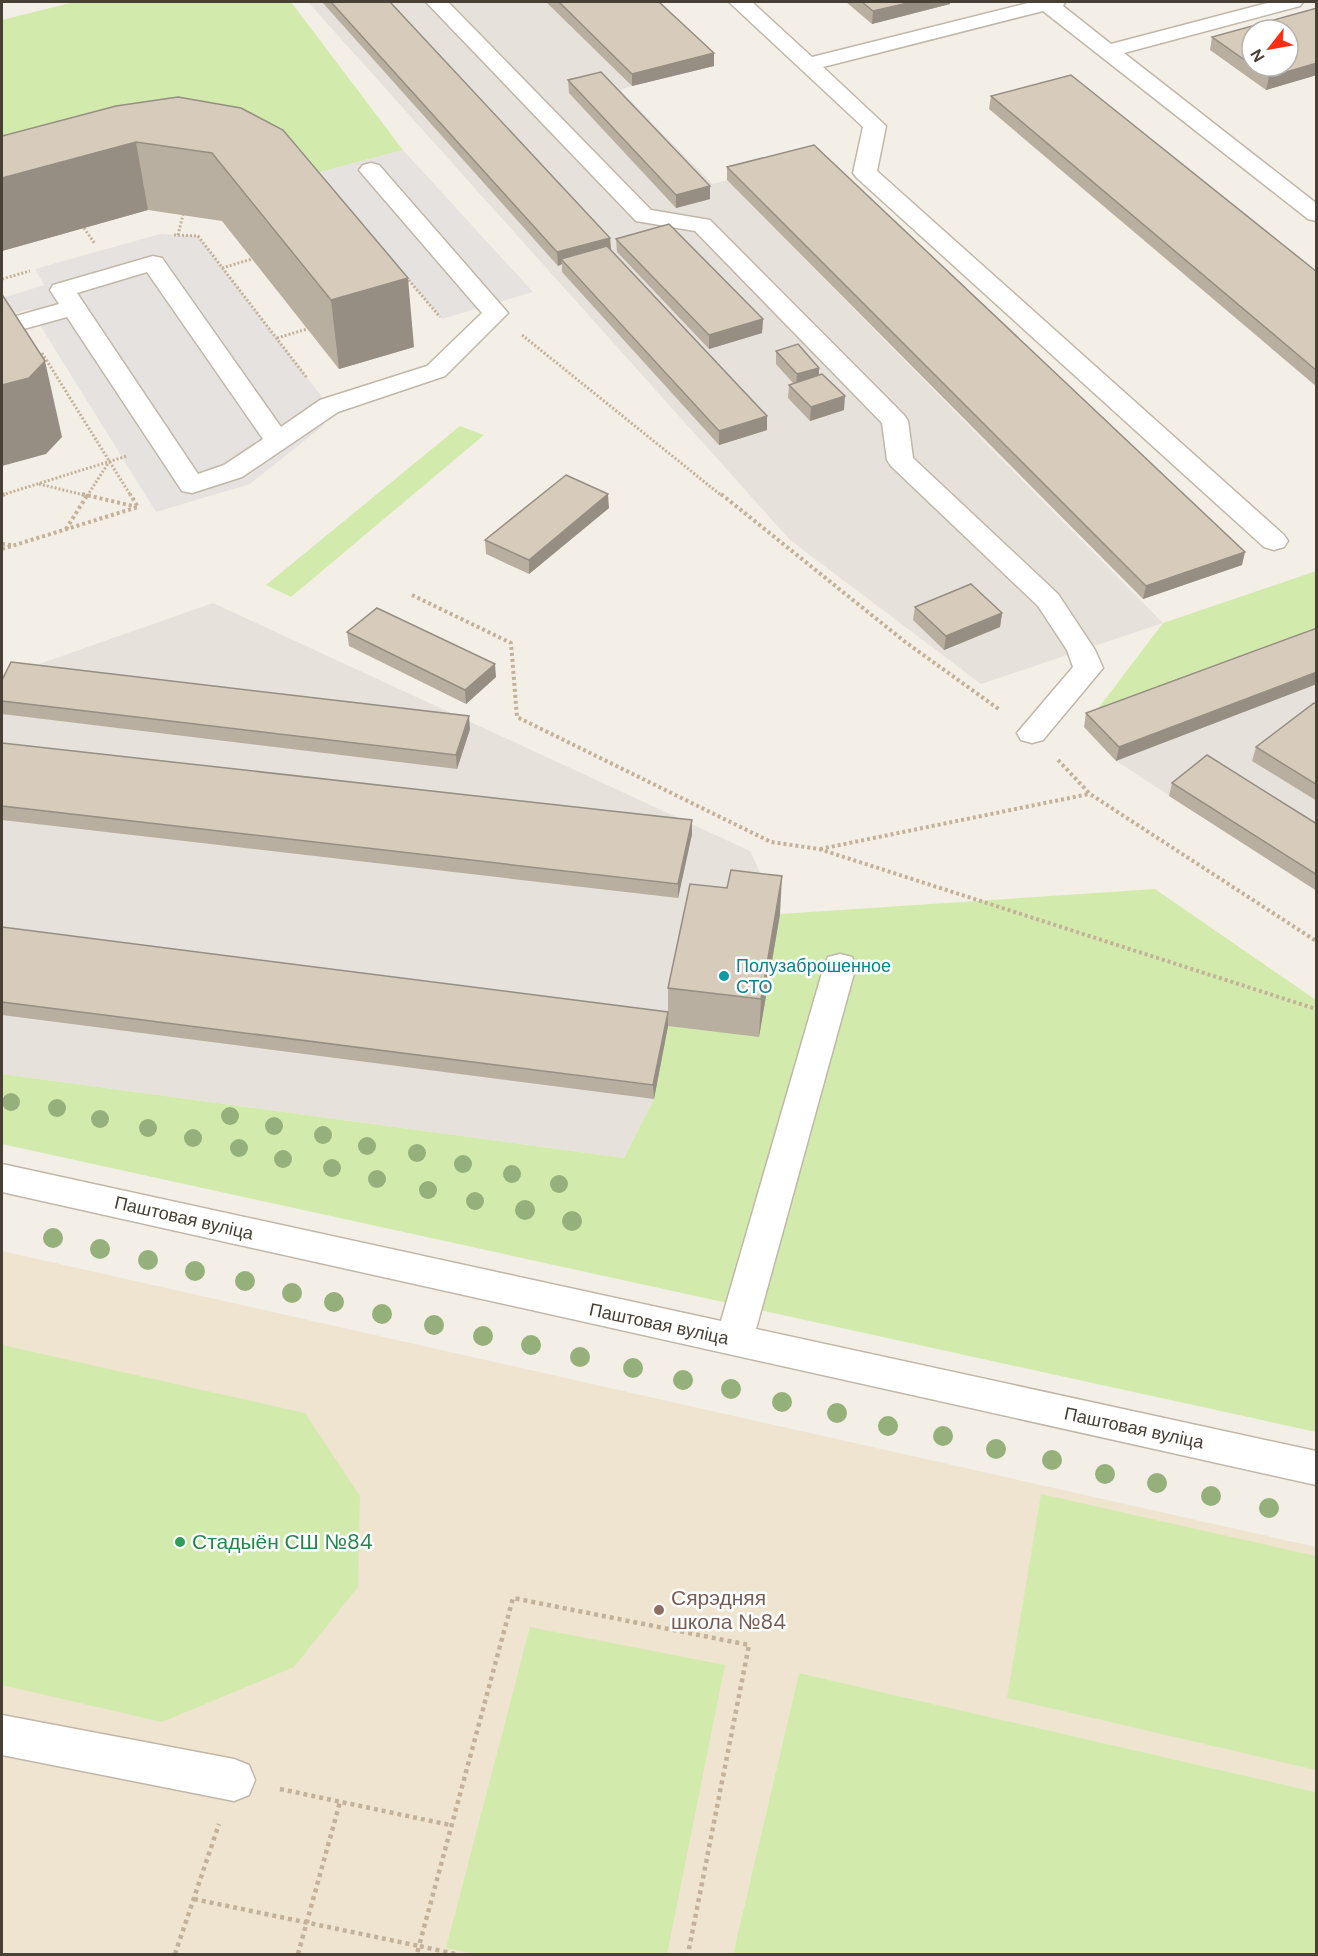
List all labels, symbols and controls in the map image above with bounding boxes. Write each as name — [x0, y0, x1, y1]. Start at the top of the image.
north arrow — [1240, 18, 1300, 78]
text: N — [1246, 45, 1270, 66]
place label: Полузаброшенное СТО — [736, 954, 891, 999]
marker: Полузаброшенное СТО — [717, 969, 731, 983]
street label: Паштовая вуліца — [112, 1190, 257, 1246]
street label: Паштовая вуліца — [587, 1298, 732, 1351]
street label: Паштовая вуліца — [1062, 1402, 1207, 1455]
place label: Стадыён СШ №84 — [192, 1528, 373, 1556]
marker: Стадыён СШ №84 — [173, 1535, 187, 1549]
place label: Сярэдняя школа №84 — [671, 1584, 786, 1636]
marker: Сярэдняя школа №84 — [652, 1603, 666, 1617]

